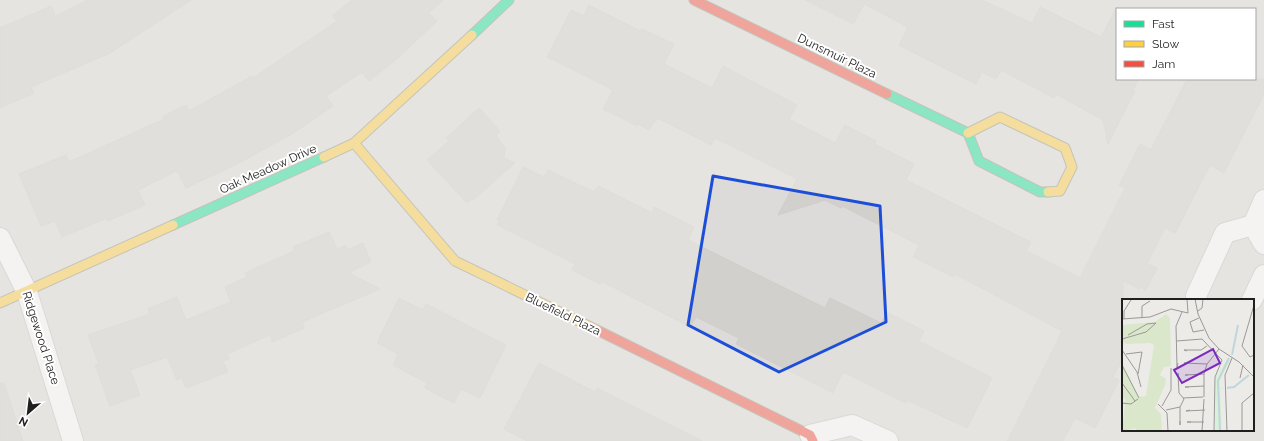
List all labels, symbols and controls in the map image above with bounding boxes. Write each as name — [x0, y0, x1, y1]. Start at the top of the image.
legend — [1116, 8, 1256, 80]
text: Fast — [1152, 17, 1175, 31]
street label: Dunsmuir Plaza — [795, 31, 879, 81]
text: Slow — [1152, 37, 1179, 51]
text: Jam — [1152, 57, 1175, 71]
street label: Oak Meadow Drive — [217, 141, 319, 197]
street label: Ridgewood Place — [19, 290, 63, 386]
street label: Bluefield Plaza — [523, 290, 603, 338]
inset map — [1122, 299, 1254, 431]
north arrow — [8, 393, 48, 433]
text: N — [17, 414, 30, 429]

